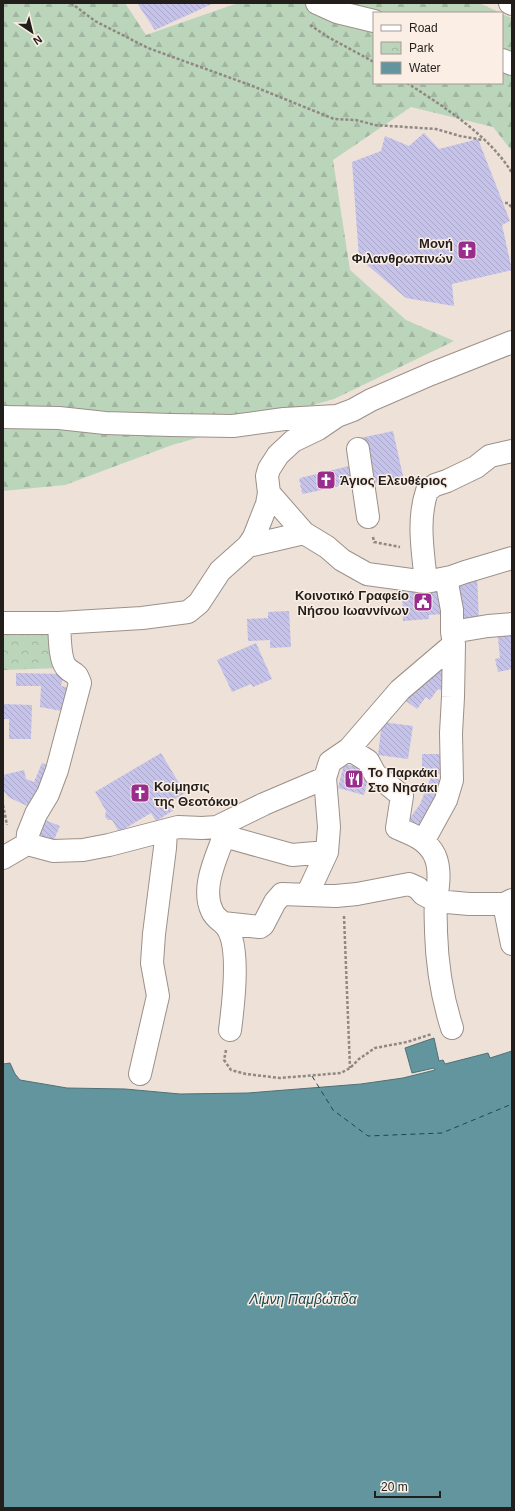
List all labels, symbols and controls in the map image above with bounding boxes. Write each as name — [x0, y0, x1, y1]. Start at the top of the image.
north arrow — [12, 12, 52, 52]
legend — [373, 12, 503, 84]
text: Road — [409, 21, 438, 35]
text: N — [31, 33, 44, 47]
text: Park — [409, 41, 435, 55]
text: Water — [409, 61, 441, 75]
place label: Μονή Φιλανθρωπινών — [352, 236, 453, 266]
church icon: Μονή Φιλανθρωπινών — [456, 239, 478, 261]
church icon: Άγιος Ελευθέριος — [315, 469, 337, 491]
place label: Άγιος Ελευθέριος — [340, 473, 447, 488]
place label: Κοινοτικό Γραφείο Νήσου Ιωαννίνων — [295, 588, 409, 618]
public building icon: Κοινοτικό Γραφείο Νήσου Ιωαννίνων — [412, 591, 434, 613]
place label: Το Παρκάκι Στο Νησάκι — [368, 765, 438, 795]
restaurant icon: Το Παρκάκι Στο Νησάκι — [343, 768, 365, 790]
place label: Κοίμησις της Θεοτόκου — [154, 779, 238, 809]
church icon: Κοίμησις της Θεοτόκου — [129, 782, 151, 804]
water label: Λίμνη Παμβώτιδα — [248, 1291, 358, 1307]
scale bar — [375, 1473, 440, 1499]
text: 20 m — [381, 1480, 408, 1494]

